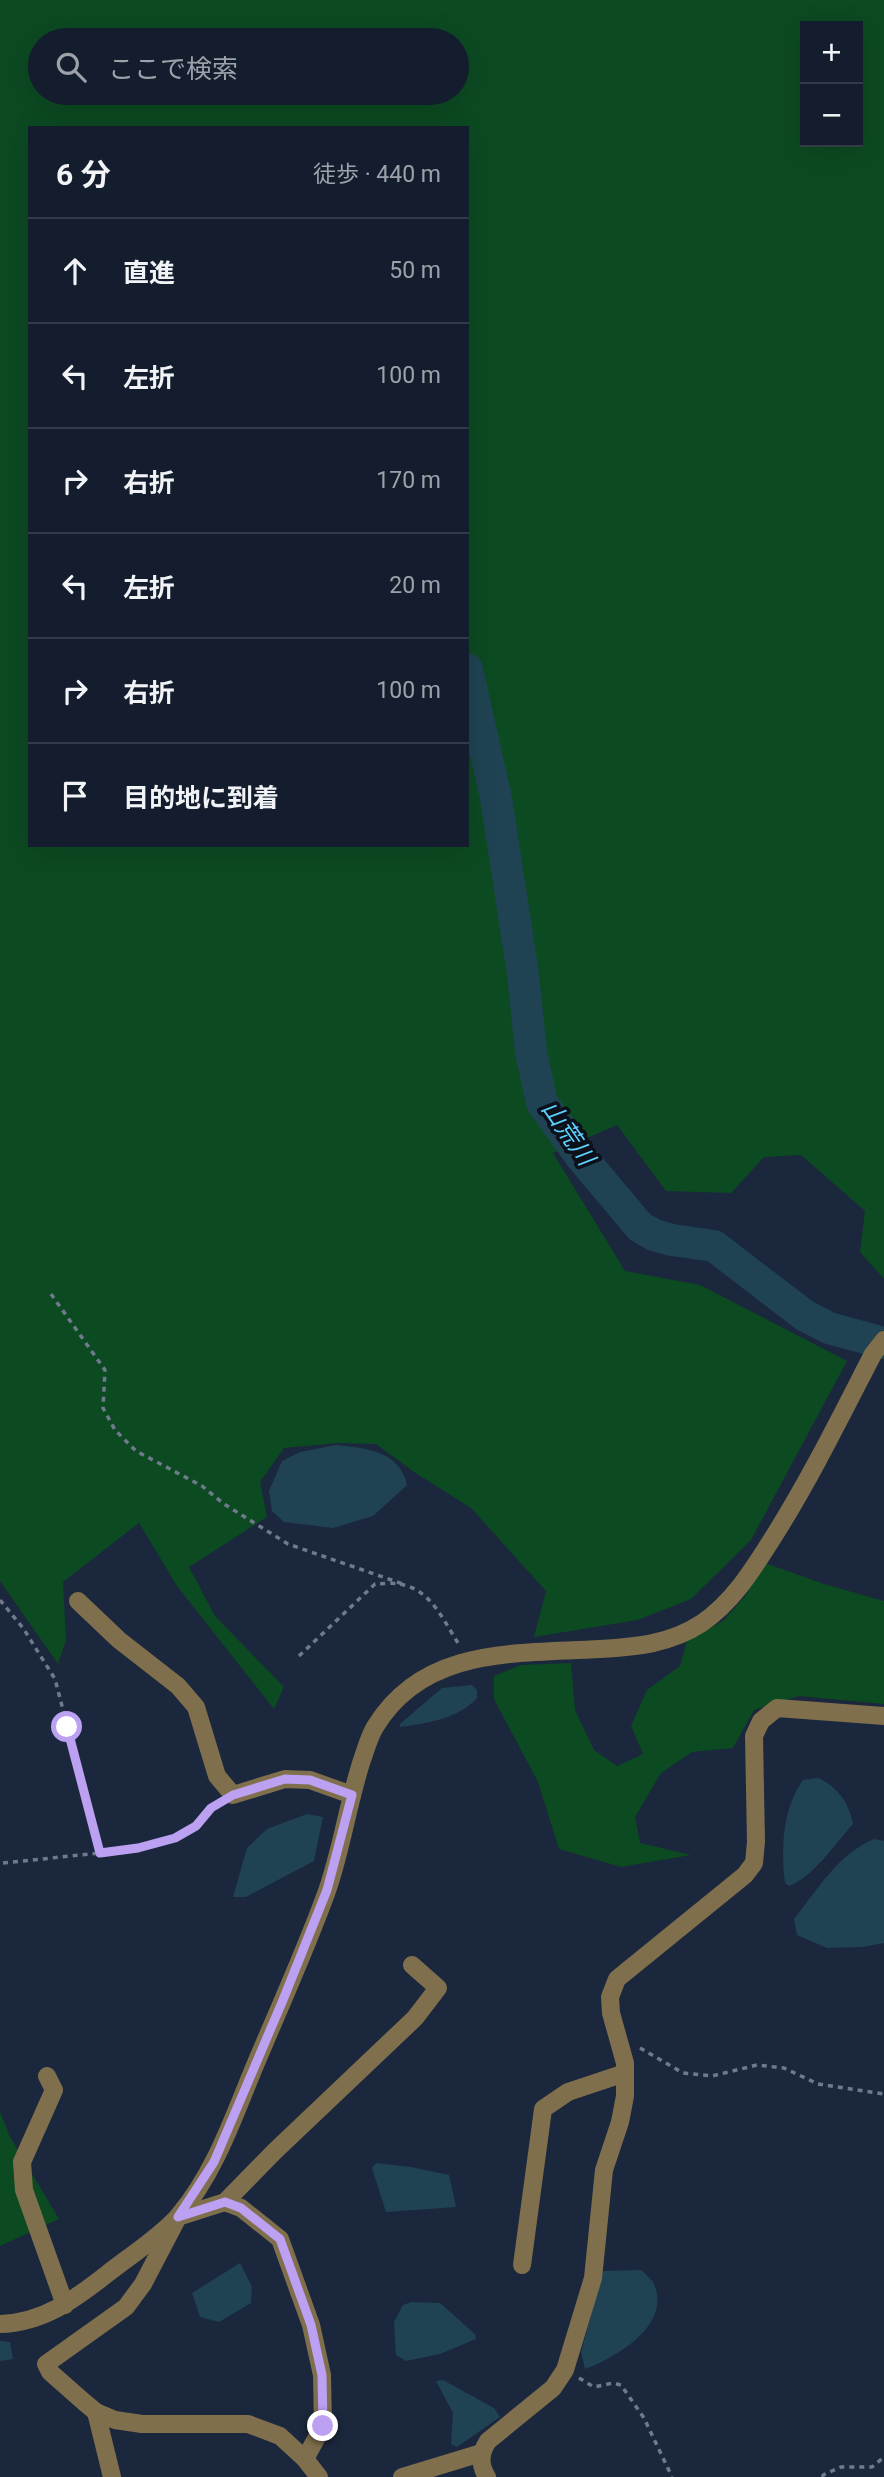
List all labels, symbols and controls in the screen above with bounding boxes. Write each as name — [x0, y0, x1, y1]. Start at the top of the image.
map controls — [800, 21, 863, 147]
button: + — [800, 21, 863, 84]
search box — [28, 28, 469, 105]
icon: search — [52, 48, 90, 86]
text: ここで検索 — [108, 54, 238, 84]
button: − — [800, 84, 863, 147]
text: 6 分 — [56, 157, 111, 192]
text: 徒歩 · 440 m — [313, 161, 441, 188]
icon: ahead — [56, 252, 94, 290]
text: 50 m — [389, 257, 441, 284]
text: 直進 — [123, 258, 175, 288]
icon: left — [56, 357, 94, 395]
text: 100 m — [376, 362, 441, 389]
text: 左折 — [123, 363, 175, 393]
icon: right — [56, 462, 94, 500]
text: 170 m — [376, 467, 441, 494]
text: 右折 — [123, 468, 175, 498]
icon: left — [56, 567, 94, 605]
text: 20 m — [389, 572, 441, 599]
text: 左折 — [123, 573, 175, 603]
icon: right — [56, 672, 94, 710]
text: 100 m — [376, 677, 441, 704]
text: 右折 — [123, 678, 175, 708]
icon: arrive — [56, 777, 94, 815]
text: 目的地に到着 — [123, 783, 279, 813]
water label: 山荒川 — [536, 1095, 602, 1173]
route start — [51, 1711, 82, 1742]
route end — [307, 2410, 338, 2441]

